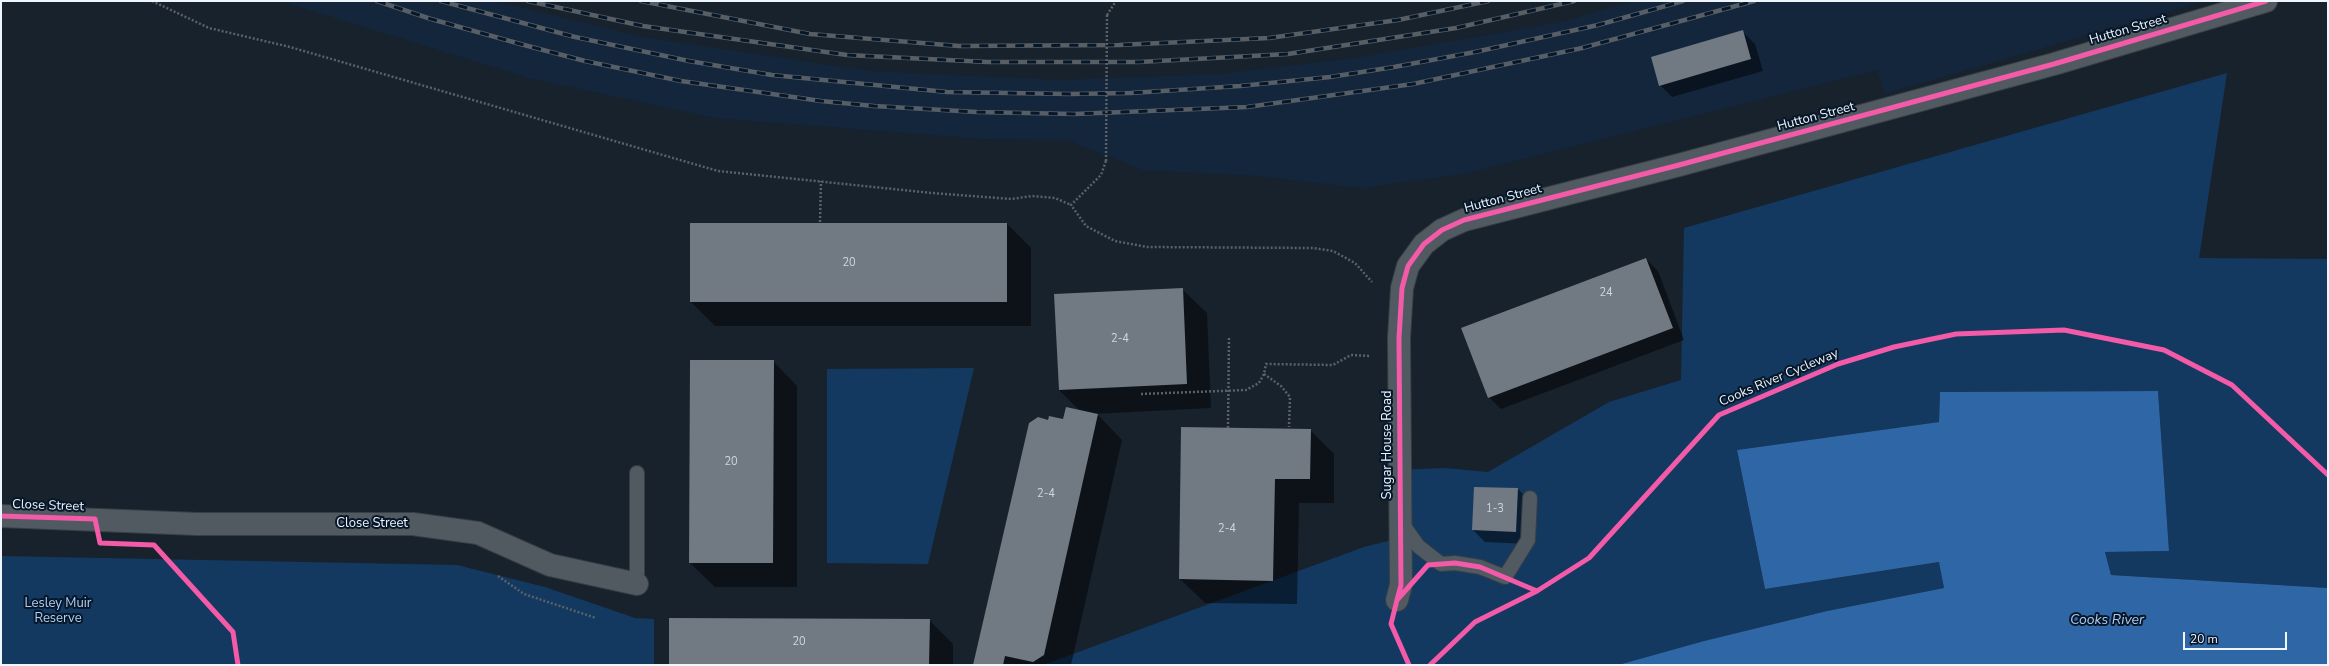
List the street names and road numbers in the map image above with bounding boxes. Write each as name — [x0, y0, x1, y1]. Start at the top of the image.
street label: Hutton Street — [2088, 12, 2168, 48]
street label: Hutton Street — [1776, 99, 1856, 135]
street label: Hutton Street — [1463, 181, 1543, 217]
street label: Cooks River Cycleway — [1717, 346, 1841, 410]
street label: Sugar House Road — [1380, 391, 1396, 499]
street label: Close Street — [12, 497, 84, 515]
street label: Close Street — [336, 516, 408, 532]

